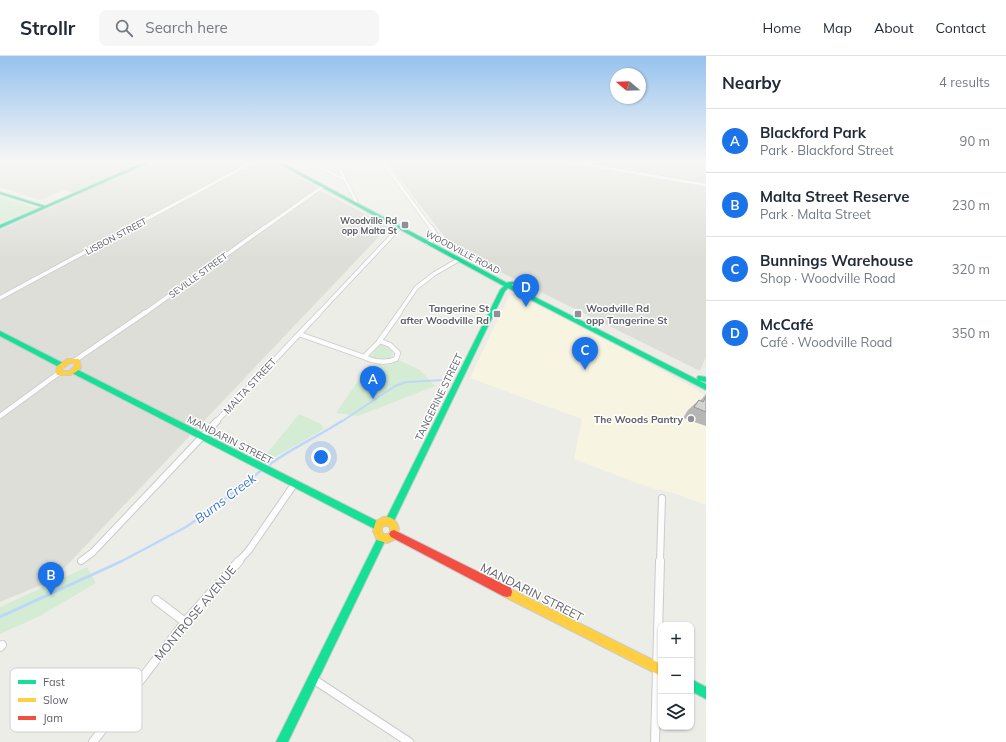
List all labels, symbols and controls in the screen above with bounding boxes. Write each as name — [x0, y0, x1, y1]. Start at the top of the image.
search box — [99, 10, 379, 46]
text: Strollr — [20, 16, 75, 40]
icon: search — [113, 17, 135, 39]
text: Search here — [145, 18, 228, 37]
text: Home — [762, 19, 801, 37]
text: Map — [823, 19, 852, 37]
text: About — [874, 19, 914, 37]
text: Contact — [936, 19, 986, 37]
north arrow — [610, 68, 646, 104]
text: Nearby — [722, 72, 781, 93]
text: 4 results — [939, 74, 990, 90]
text: Blackford Park — [760, 123, 866, 142]
text: A — [730, 133, 740, 149]
text: 90 m — [960, 133, 990, 149]
text: Park · Blackford Street — [760, 142, 893, 158]
text: Malta Street Reserve — [760, 187, 910, 206]
text: B — [731, 197, 739, 213]
text: 230 m — [952, 197, 990, 213]
text: Park · Malta Street — [760, 206, 871, 222]
street label: LISBON STREET — [83, 215, 149, 257]
place label: Woodville Rd opp Malta St — [340, 215, 398, 236]
marker: Woodville Rd opp Malta St — [400, 220, 410, 230]
street label: WOODVILLE ROAD — [424, 228, 502, 276]
street label: SEVILLE STREET — [166, 250, 230, 300]
text: Bunnings Warehouse — [760, 251, 913, 270]
text: C — [731, 261, 739, 277]
text: 320 m — [952, 261, 990, 277]
text: Shop · Woodville Road — [760, 270, 896, 286]
pin: D — [513, 274, 539, 307]
place label: Tangerine St after Woodville Rd — [400, 302, 489, 327]
place label: Woodville Rd opp Tangerine St — [586, 302, 668, 327]
marker: Tangerine St after Woodville Rd — [492, 309, 502, 319]
marker: Woodville Rd opp Tangerine St — [573, 309, 583, 319]
text: McCafé — [760, 315, 813, 334]
text: D — [730, 325, 740, 341]
text: 350 m — [952, 325, 990, 341]
text: Café · Woodville Road — [760, 334, 892, 350]
pin: C — [572, 337, 598, 370]
street label: TANGERINE STREET — [412, 351, 466, 443]
street label: MALTA STREET — [221, 355, 279, 417]
pin: A — [360, 366, 386, 399]
street label: MANDARIN STREET — [185, 413, 275, 467]
place label: The Woods Pantry — [594, 413, 684, 426]
marker: The Woods Pantry — [686, 414, 696, 424]
your location — [311, 447, 331, 467]
water label: Burns Creek — [191, 469, 259, 526]
street label: MANDARIN STREET — [478, 560, 587, 625]
pin: B — [38, 562, 64, 595]
street label: MONTROSE AVENUE — [151, 562, 239, 664]
map controls — [658, 622, 694, 730]
button: + — [658, 622, 694, 658]
button: − — [658, 658, 694, 694]
legend — [10, 668, 142, 732]
text: Fast — [43, 675, 65, 689]
text: Slow — [43, 693, 69, 707]
button: layers — [658, 694, 694, 730]
text: Jam — [43, 711, 63, 725]

